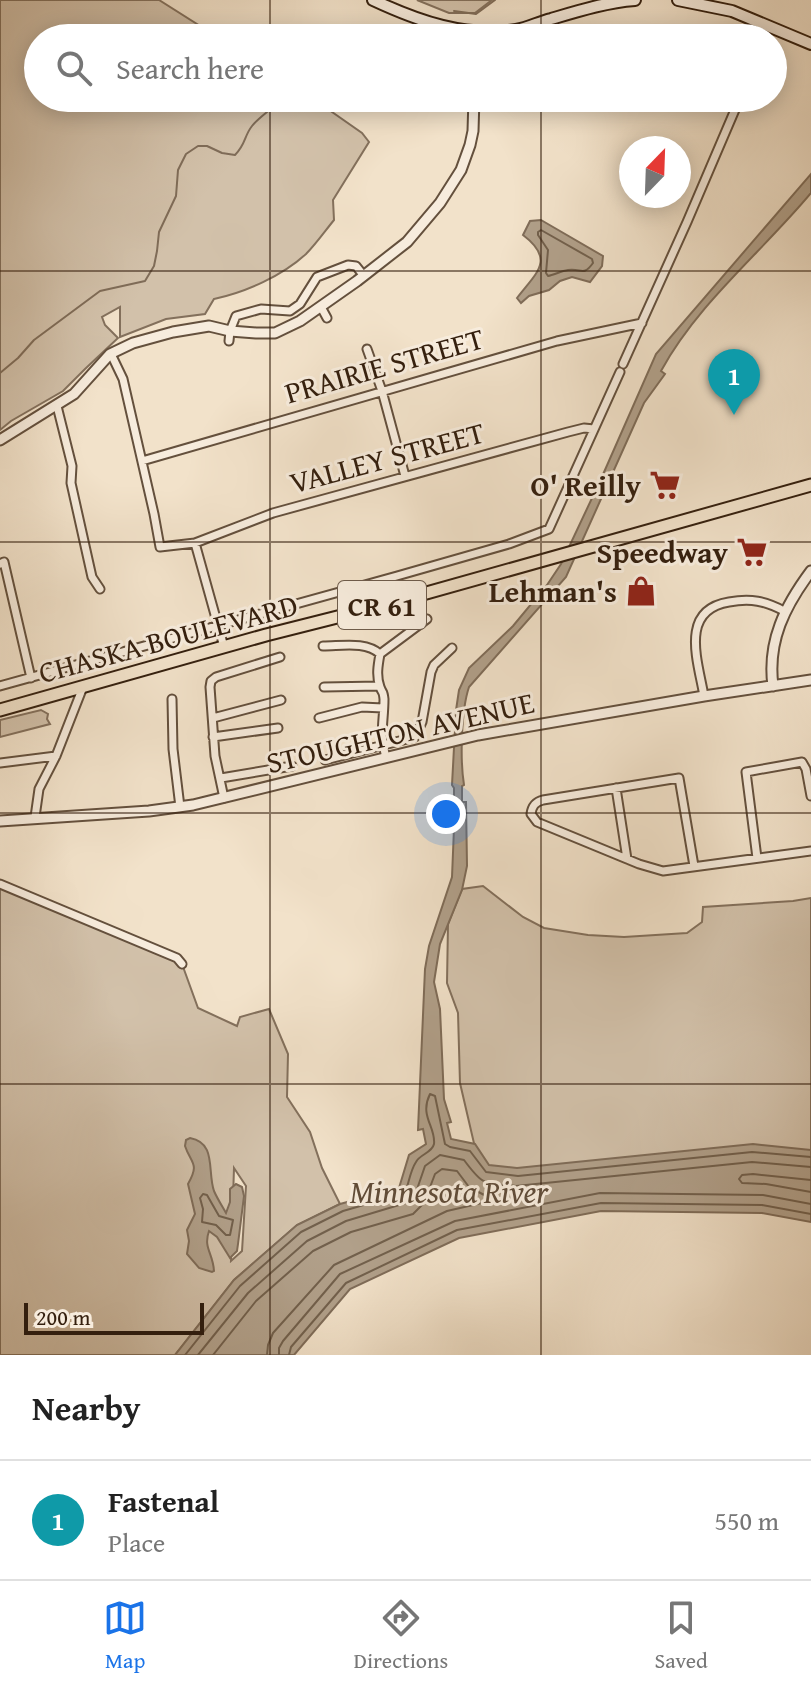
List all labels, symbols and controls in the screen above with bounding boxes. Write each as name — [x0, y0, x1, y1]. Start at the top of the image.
search box — [24, 24, 787, 112]
icon: search — [52, 46, 96, 90]
text: Search here — [116, 46, 264, 90]
north arrow — [619, 136, 691, 208]
street label: PRAIRIE STREET — [279, 316, 489, 414]
pin: 1 — [708, 349, 760, 415]
street label: VALLEY STREET — [285, 410, 489, 504]
place label: O' Reilly — [531, 463, 642, 507]
supermarket icon: O' Reilly — [648, 468, 682, 502]
place label: Speedway — [597, 530, 729, 574]
supermarket icon: Speedway — [735, 535, 769, 569]
place label: Lehman's — [489, 569, 617, 613]
shop icon: Lehman's — [624, 574, 658, 608]
road number: CR 61 — [338, 581, 426, 629]
street label: CHASKA BOULEVARD — [33, 582, 303, 694]
street label: STOUGHTON AVENUE — [262, 680, 538, 784]
your location — [426, 794, 466, 834]
water label: Minnesota River — [350, 1168, 549, 1215]
scale bar — [24, 1299, 204, 1335]
text: 200 m — [36, 1301, 91, 1333]
text: Nearby — [32, 1383, 141, 1432]
text: Fastenal — [108, 1479, 219, 1523]
text: 1 — [51, 1501, 65, 1540]
text: 550 m — [714, 1501, 779, 1540]
text: Place — [108, 1523, 165, 1562]
tab: Map — [103, 1596, 147, 1676]
tab: Directions — [354, 1596, 448, 1676]
tab: Saved — [655, 1596, 708, 1676]

